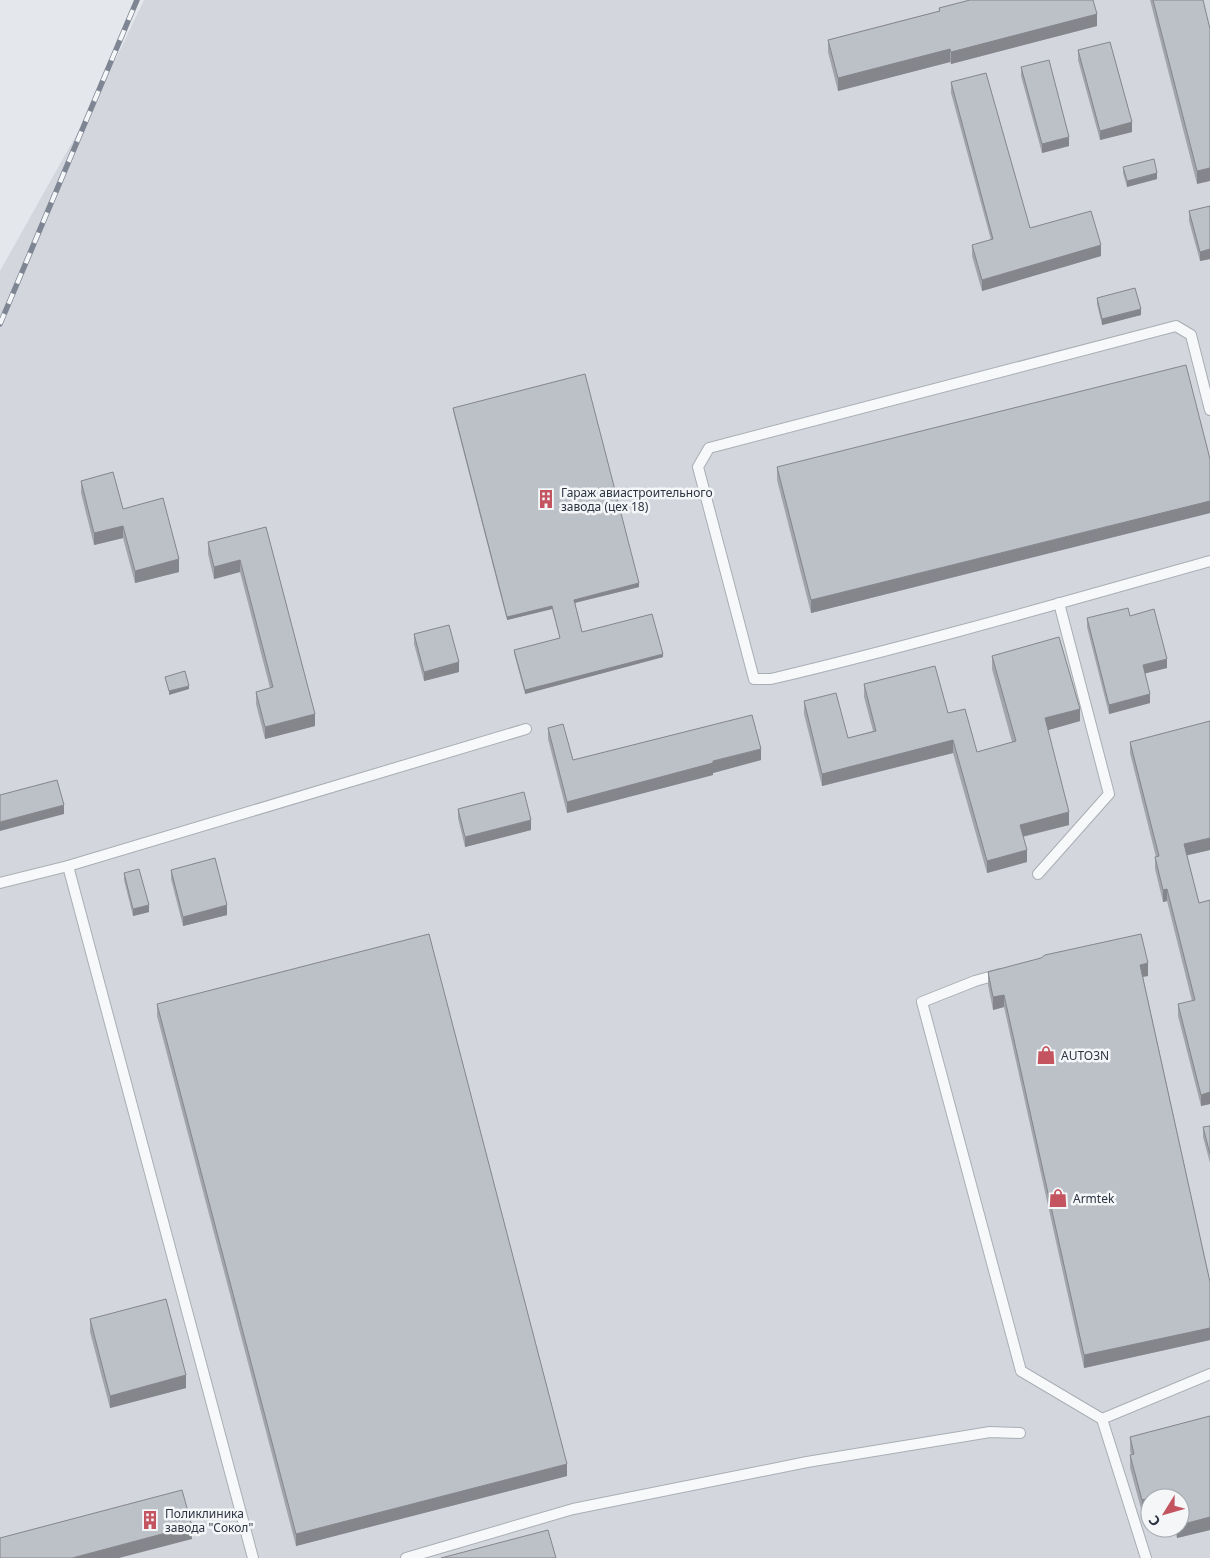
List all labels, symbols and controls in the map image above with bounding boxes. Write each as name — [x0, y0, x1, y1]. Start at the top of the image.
place label: Гараж авиастроительного завода (цех 18) — [561, 484, 713, 515]
building icon: Гараж авиастроительного завода (цех 18) — [535, 488, 557, 510]
shop icon: AUTO3N — [1035, 1044, 1057, 1066]
place label: AUTO3N — [1061, 1047, 1109, 1064]
shop icon: Armtek — [1047, 1187, 1069, 1209]
place label: Armtek — [1073, 1190, 1115, 1207]
north arrow — [1140, 1488, 1190, 1538]
place label: Поликлиника завода "Сокол" — [165, 1505, 253, 1536]
building icon: Поликлиника завода "Сокол" — [139, 1509, 161, 1531]
text: С — [1144, 1512, 1165, 1530]

